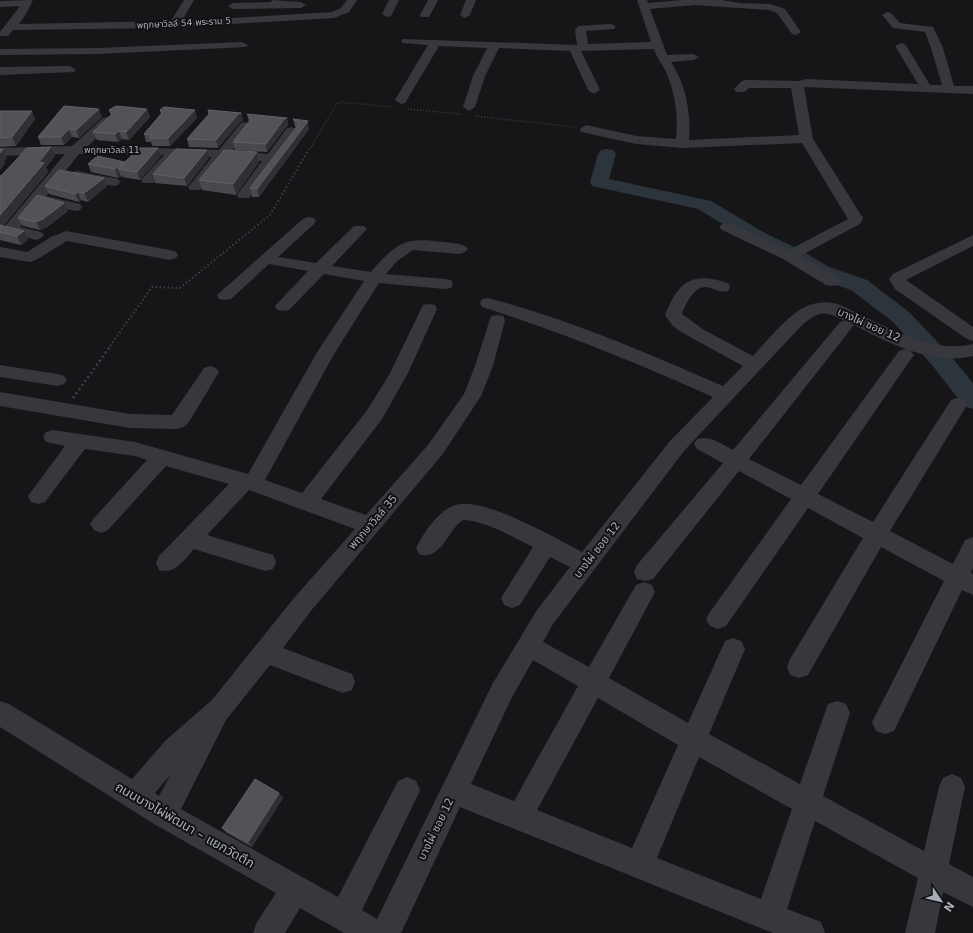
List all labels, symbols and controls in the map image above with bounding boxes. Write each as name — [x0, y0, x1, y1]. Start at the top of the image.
street label: พฤกษาวิลล์ 54 พระราม 5 — [137, 16, 231, 30]
street label: พฤกษาวิลล์ 11 — [84, 145, 140, 155]
street label: บางไผ่ ซอย 12 — [836, 305, 902, 345]
street label: พฤกษาวิลล์ 35 — [346, 492, 400, 552]
street label: บางไผ่ ซอย 12 — [571, 519, 623, 581]
street label: ถนนบางไผ่พัฒนา – แยกวัดตึก — [113, 779, 257, 871]
street label: บางไผ่ ซอย 12 — [415, 796, 457, 862]
north arrow — [921, 881, 961, 921]
text: N — [941, 899, 957, 914]

